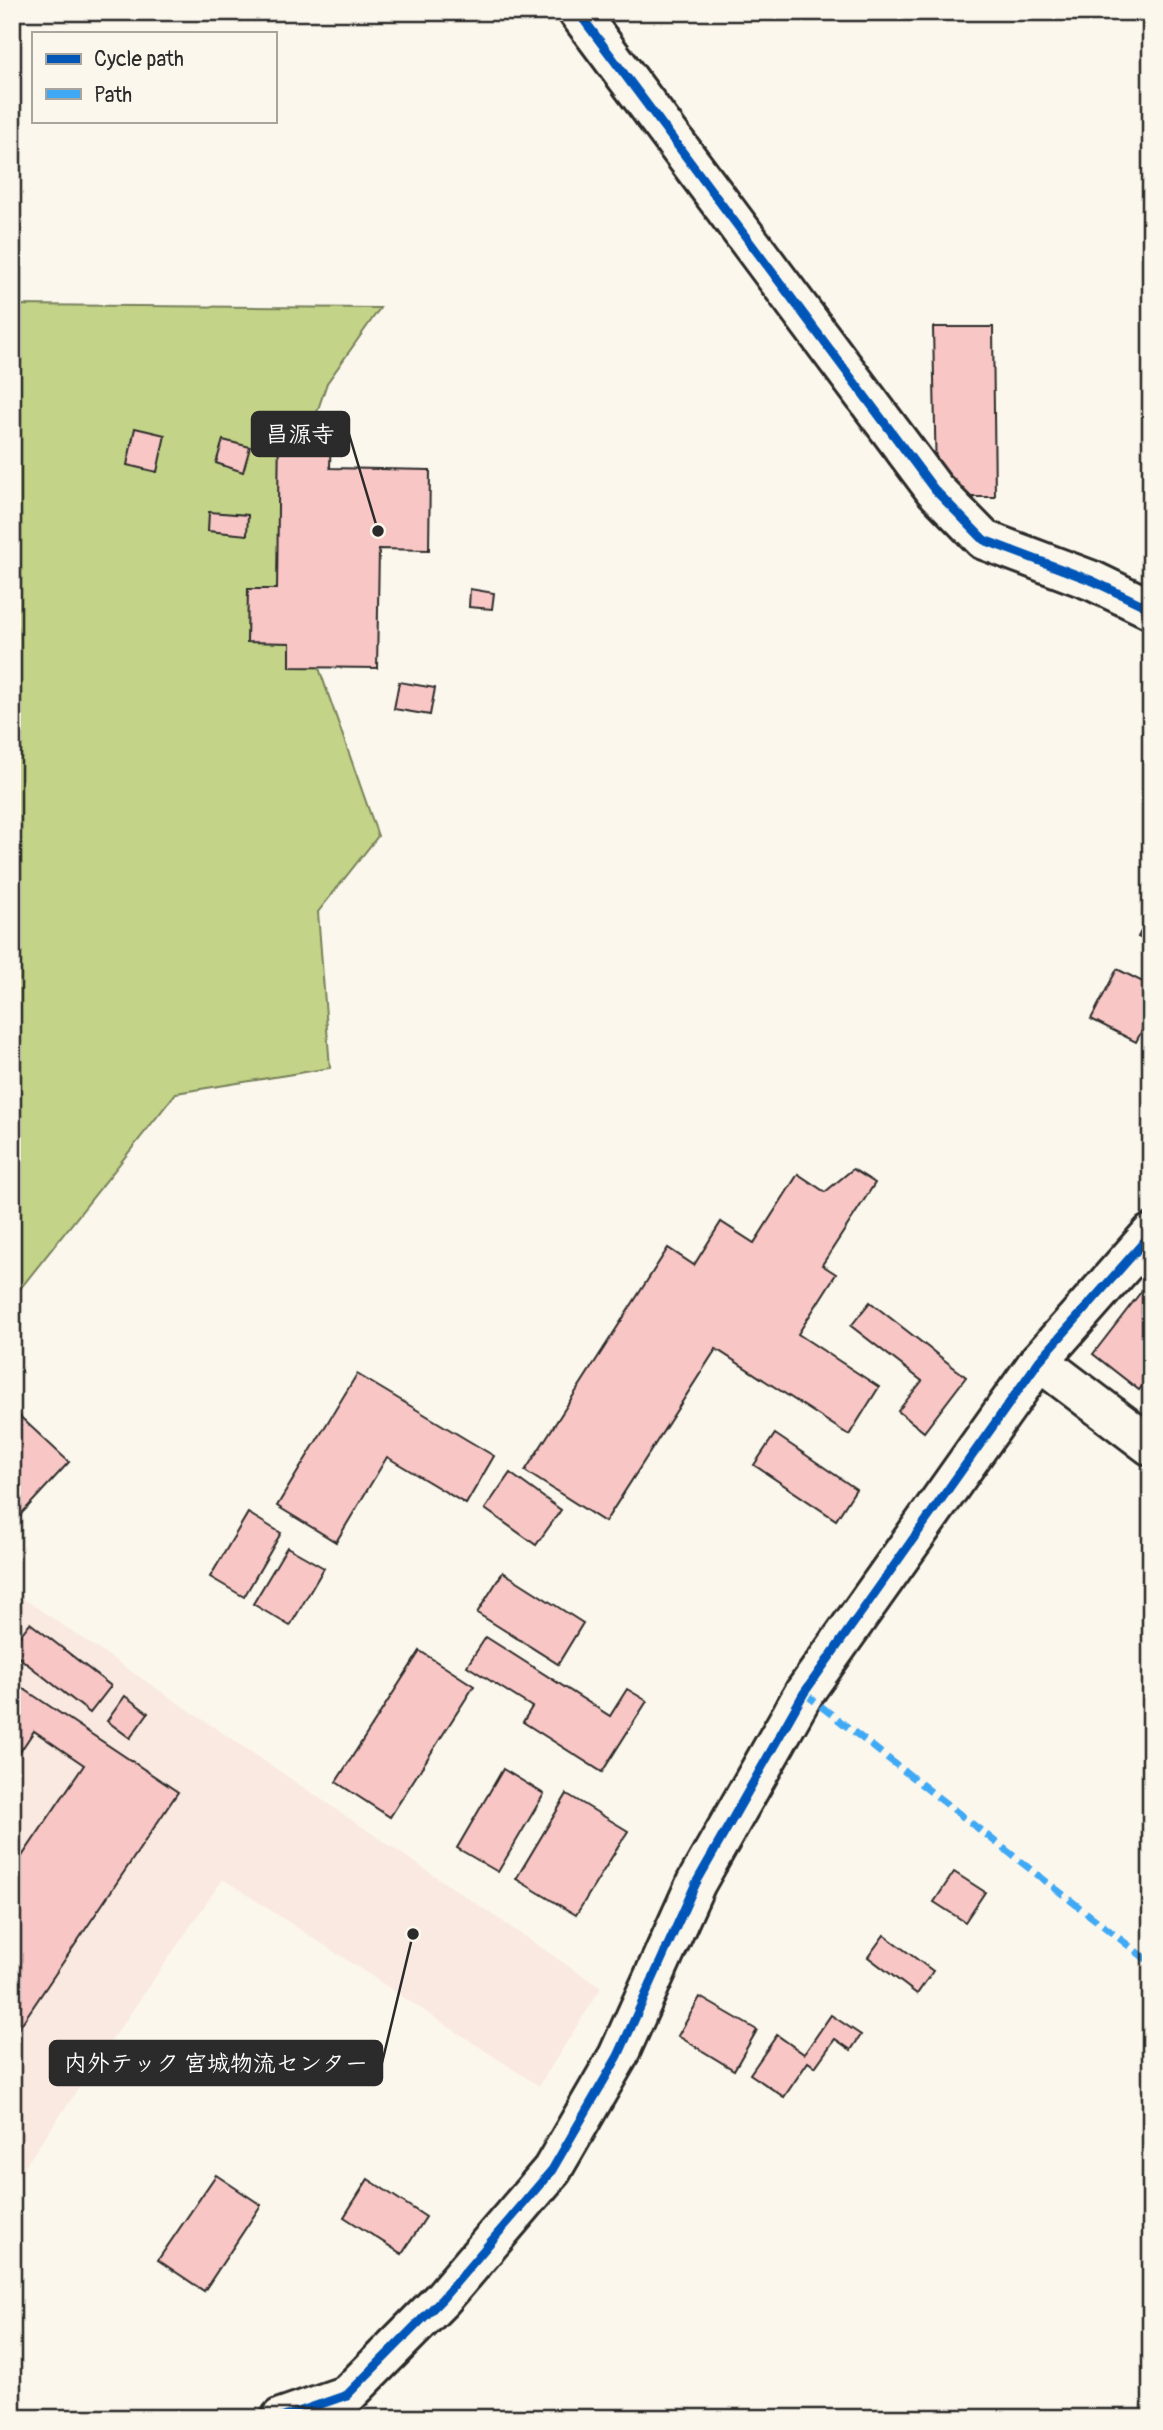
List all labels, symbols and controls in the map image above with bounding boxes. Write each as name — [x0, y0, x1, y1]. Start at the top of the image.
legend — [32, 32, 276, 122]
text: Cycle path — [94, 46, 184, 73]
text: Path — [94, 82, 132, 109]
callout: 昌源寺 — [252, 412, 349, 456]
text: 昌源寺 — [266, 420, 335, 449]
callout: 内外テック 宮城物流センター — [50, 2041, 382, 2085]
text: 内外テック 宮城物流センター — [64, 2049, 368, 2078]

